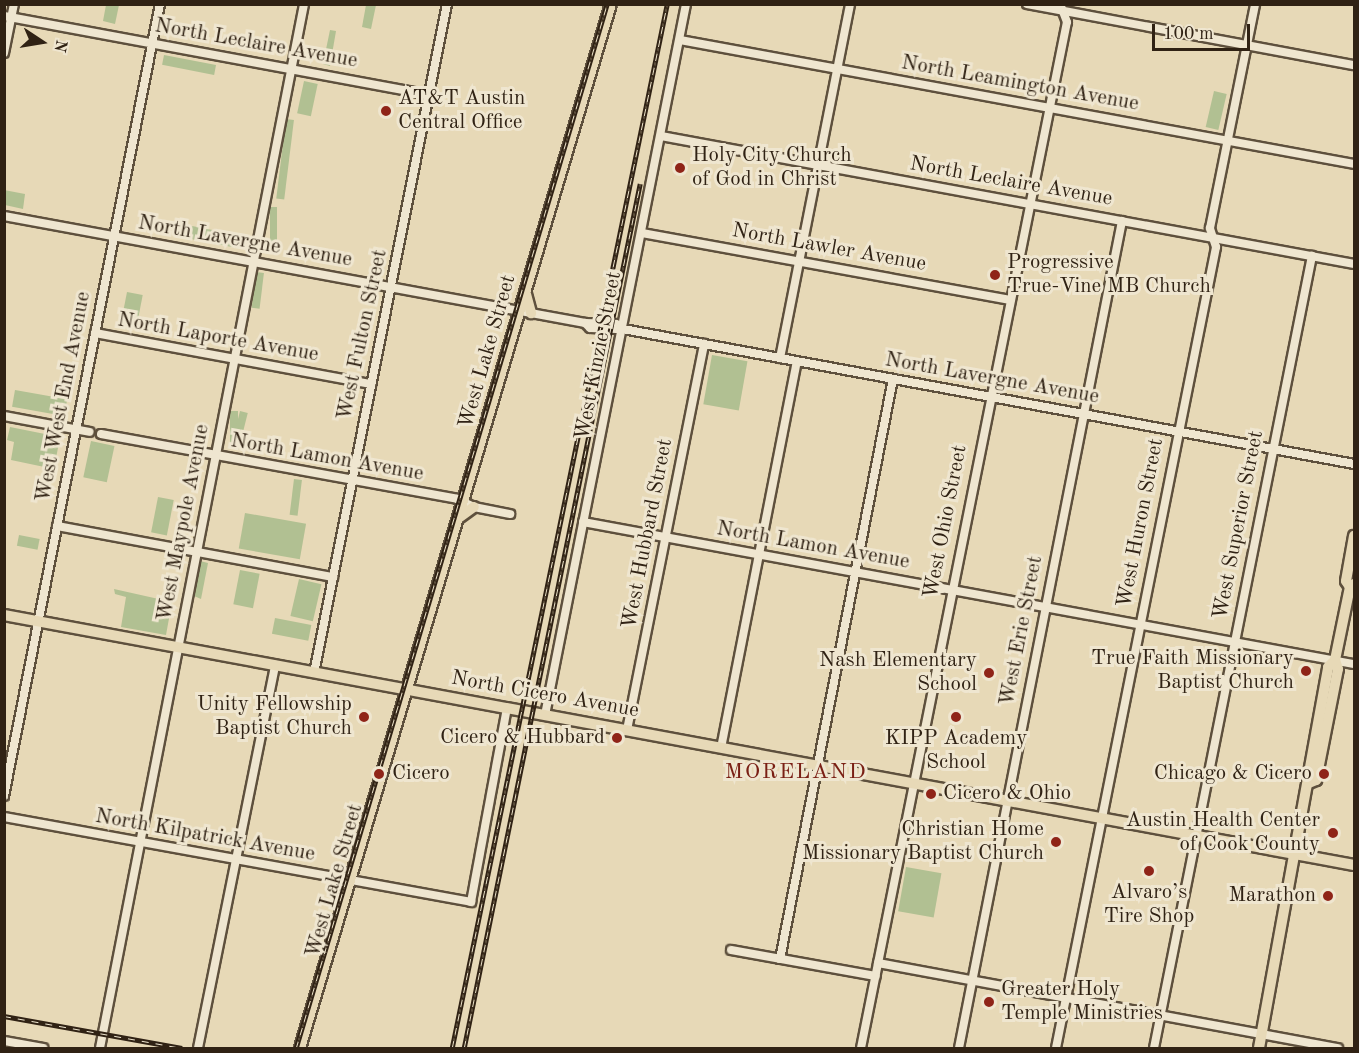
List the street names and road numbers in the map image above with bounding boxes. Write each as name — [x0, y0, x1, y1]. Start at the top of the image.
street label: North Leclaire Avenue — [153, 14, 359, 74]
street label: North Leamington Avenue — [899, 51, 1141, 117]
street label: North Leclaire Avenue — [908, 152, 1114, 212]
street label: North Lavergne Avenue — [136, 211, 354, 273]
street label: North Lawler Avenue — [730, 219, 928, 277]
street label: West Fulton Street — [333, 247, 393, 423]
street label: West Kinzie Street — [570, 269, 628, 443]
street label: West Lake Street — [454, 272, 522, 432]
street label: West West End Avenue — [31, 289, 97, 505]
street label: North Laporte Avenue — [115, 308, 321, 368]
street label: North Lavergne Avenue — [883, 348, 1101, 410]
street label: West Maypole Avenue — [153, 422, 215, 624]
street label: West Superior Street — [1208, 428, 1270, 622]
street label: North Lamon Avenue — [229, 429, 425, 487]
street label: West Huron Street — [1112, 436, 1170, 610]
street label: West Hubbard Street — [617, 437, 679, 631]
street label: West Ohio Street — [919, 443, 973, 601]
street label: North Lamon Avenue — [715, 517, 911, 575]
street label: West Erie Street — [995, 554, 1049, 708]
street label: North Cicero Avenue — [449, 666, 641, 724]
street label: West Lake Street — [301, 801, 369, 961]
street label: North Kilpatrick Avenue — [93, 804, 317, 868]

